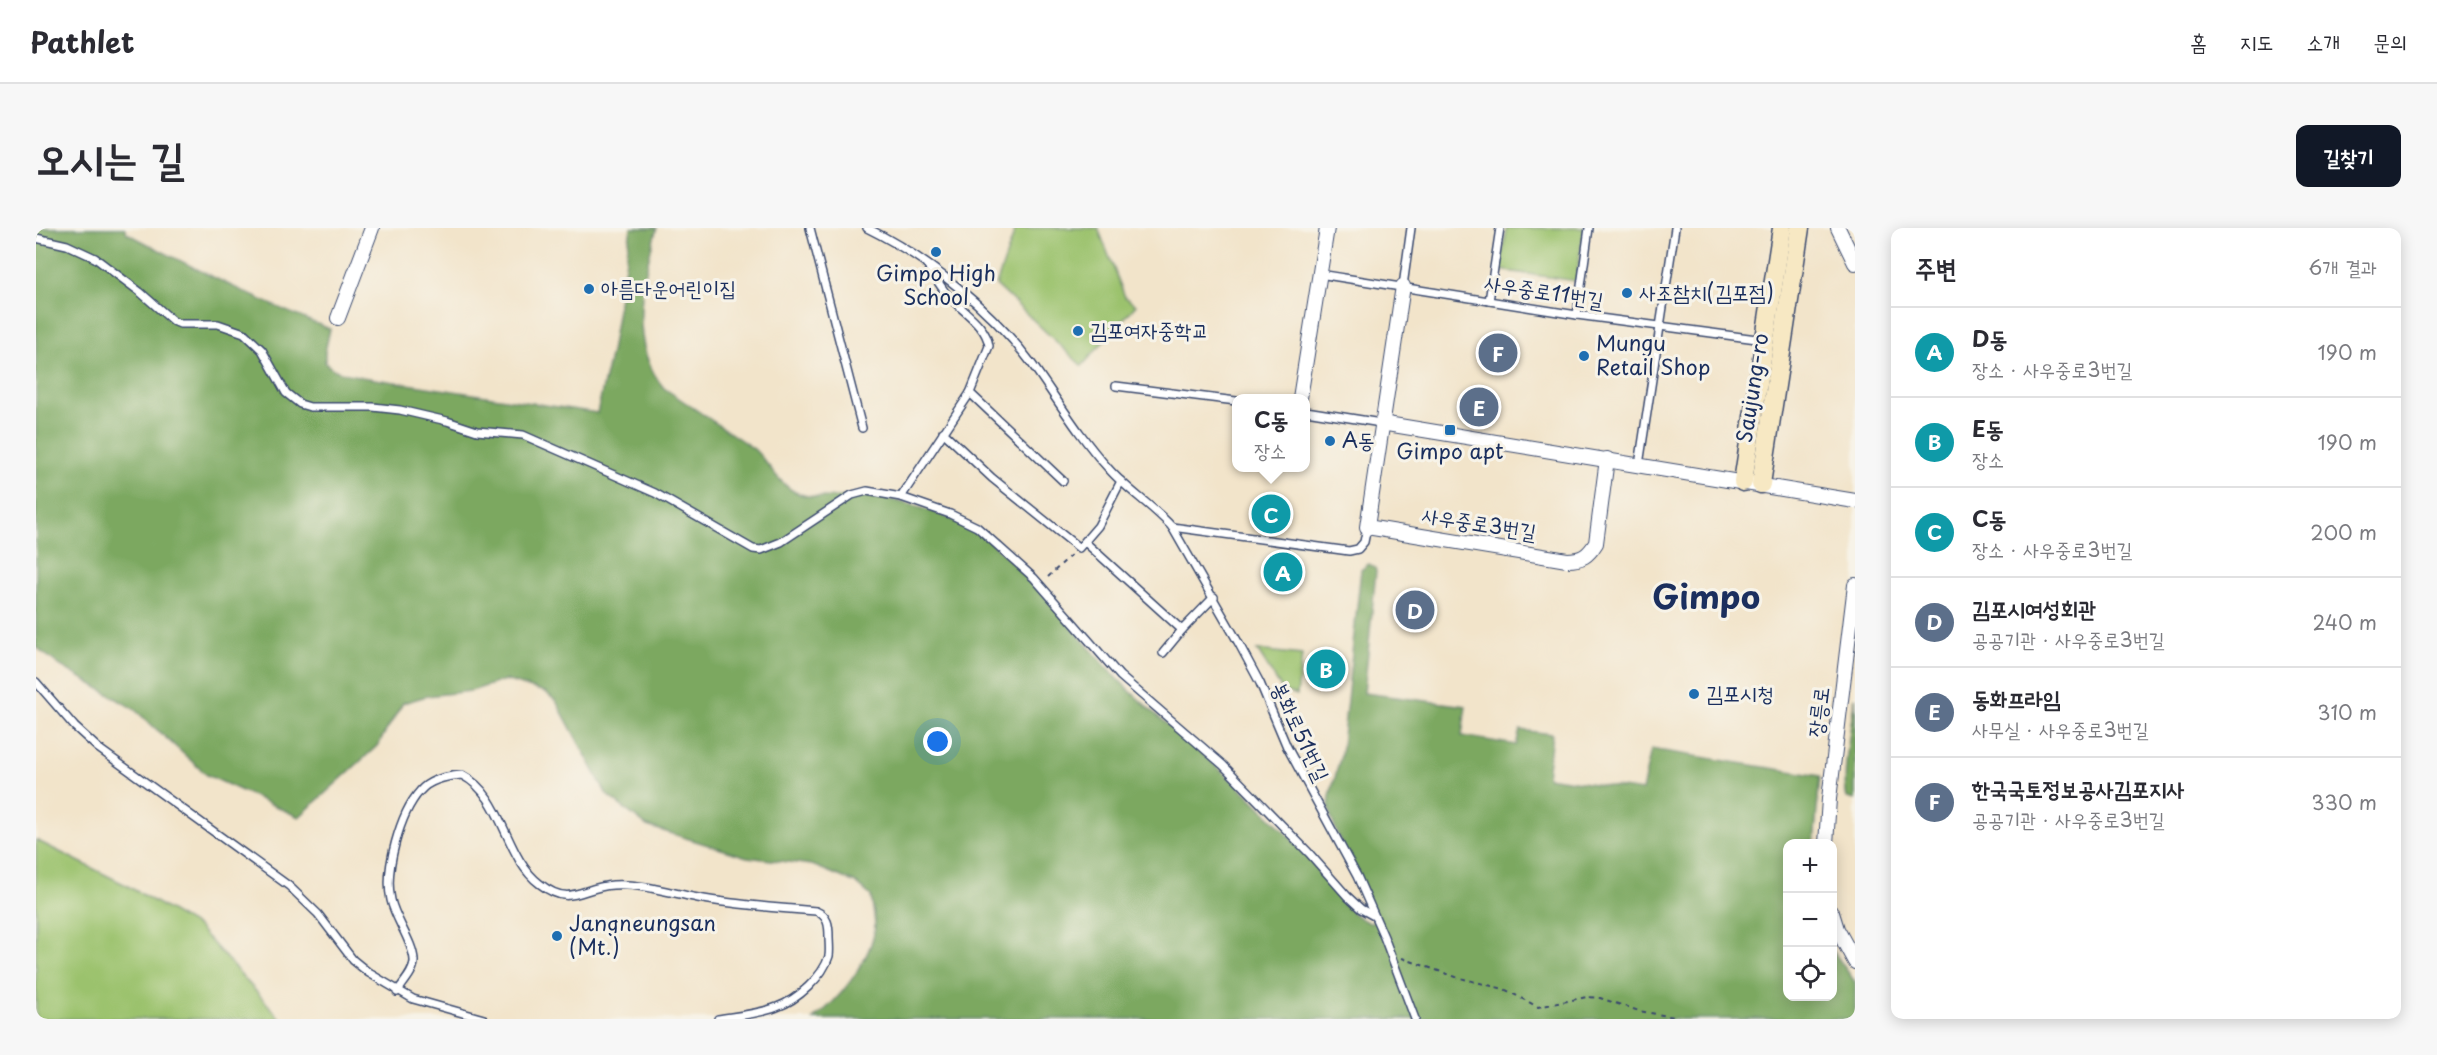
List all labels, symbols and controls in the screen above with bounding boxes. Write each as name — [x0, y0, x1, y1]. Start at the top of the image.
text: Pathlet — [30, 20, 134, 63]
text: 홈 — [2190, 25, 2207, 57]
text: 지도 — [2240, 25, 2273, 57]
text: 소개 — [2306, 25, 2340, 57]
text: 문의 — [2373, 25, 2407, 57]
text: 오시는 길 — [36, 125, 185, 188]
button: 길찾기 — [2296, 125, 2401, 187]
marker: Gimpo High School — [929, 245, 943, 259]
text: 주변 — [1915, 248, 1957, 287]
text: 6개 결과 — [2308, 252, 2377, 282]
place label: Gimpo High School — [876, 256, 996, 312]
street label: 사우중로11번길 — [1482, 265, 1606, 315]
place label: 아름다운어린이집 — [601, 271, 736, 303]
place label: 사조참치(김포점) — [1639, 275, 1774, 307]
marker: 아름다운어린이집 — [582, 282, 596, 296]
marker: 사조참치(김포점) — [1620, 286, 1634, 300]
place label: 김포여자중학교 — [1090, 313, 1208, 345]
text: D동 — [1972, 321, 2007, 354]
marker: 김포여자중학교 — [1071, 324, 1085, 338]
place label: Mungu Retail Shop — [1596, 326, 1711, 382]
pin: F — [1478, 330, 1518, 376]
street label: Saujung-ro — [1727, 330, 1775, 445]
text: A — [1927, 337, 1942, 367]
text: 190 m — [2318, 337, 2377, 367]
marker: Mungu Retail Shop — [1577, 349, 1591, 363]
text: 장소 · 사우중로3번길 — [1972, 354, 2133, 384]
pin: E — [1460, 384, 1498, 429]
popup — [1232, 394, 1310, 472]
text: C동 — [1254, 402, 1288, 435]
text: E동 — [1972, 411, 2003, 444]
place label: A동 — [1342, 423, 1375, 455]
marker: Gimpo apt — [1443, 423, 1457, 437]
text: B — [1928, 427, 1941, 457]
text: 190 m — [2318, 427, 2377, 457]
marker: A동 — [1323, 434, 1337, 448]
place label: Gimpo apt — [1396, 434, 1504, 466]
text: 장소 — [1254, 435, 1286, 465]
text: 장소 — [1972, 444, 2004, 474]
pin: C — [1252, 492, 1290, 536]
street label: 사우중로3번길 — [1420, 497, 1539, 547]
text: C동 — [1972, 501, 2006, 534]
text: C — [1927, 517, 1942, 547]
text: 200 m — [2310, 517, 2377, 547]
text: 장소 · 사우중로3번길 — [1972, 534, 2133, 564]
pin: A — [1264, 550, 1302, 594]
district label: Gimpo — [1652, 570, 1760, 620]
pin: D — [1396, 588, 1434, 632]
text: 김포시여성회관 — [1972, 591, 2096, 624]
text: D — [1927, 607, 1942, 637]
text: 240 m — [2312, 607, 2377, 637]
text: 공공기관 · 사우중로3번길 — [1972, 624, 2165, 654]
pin: B — [1306, 646, 1346, 692]
street label: 봉화로51번길 — [1265, 676, 1339, 786]
place label: 김포시청 — [1706, 676, 1774, 708]
text: 동화프라임 — [1972, 681, 2061, 714]
street label: 장릉로 — [1798, 685, 1836, 739]
marker: 김포시청 — [1687, 687, 1701, 701]
text: E — [1928, 697, 1941, 727]
text: 310 m — [2317, 697, 2377, 727]
text: 사무실 · 사우중로3번길 — [1972, 714, 2149, 744]
your location — [923, 727, 952, 756]
text: 한국국토정보공사김포지사 — [1972, 771, 2184, 804]
text: F — [1929, 787, 1940, 817]
text: 330 m — [2311, 787, 2377, 817]
text: 공공기관 · 사우중로3번길 — [1972, 804, 2165, 834]
map controls — [1783, 839, 1837, 1001]
button: + — [1783, 839, 1837, 893]
button: − — [1783, 893, 1837, 947]
place label: Jangneungsan (Mt.) — [569, 906, 716, 962]
marker: Jangneungsan (Mt.) — [550, 929, 564, 943]
button: locate — [1783, 947, 1837, 1001]

